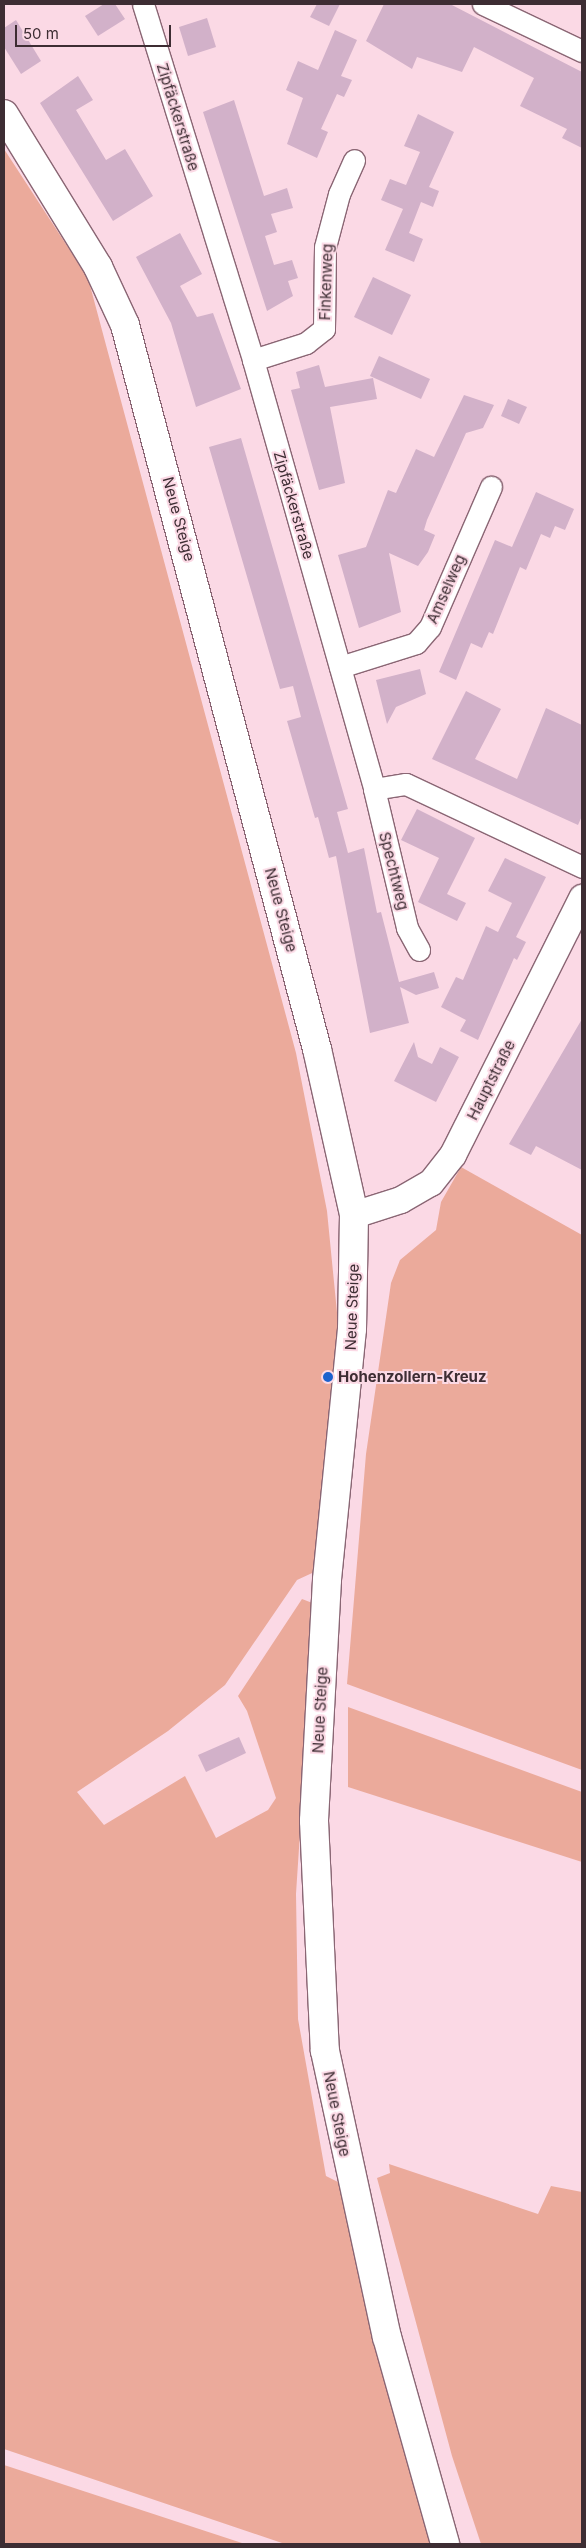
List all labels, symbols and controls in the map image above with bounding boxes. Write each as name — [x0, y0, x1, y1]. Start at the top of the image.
scale bar — [18, 15, 174, 47]
text: 50 m — [23, 24, 59, 43]
street label: Zipfäckerstraße — [153, 61, 203, 173]
street label: Finkenweg — [316, 243, 336, 321]
street label: Zipfäckerstraße — [270, 449, 318, 561]
street label: Neue Steige — [159, 475, 199, 563]
street label: Amselweg — [423, 552, 469, 626]
street label: Spechtweg — [376, 830, 412, 912]
street label: Neue Steige — [261, 866, 301, 954]
street label: Hauptstraße — [463, 1037, 519, 1123]
street label: Neue Steige — [341, 1263, 363, 1351]
place label: Hohenzollern-Kreuz — [338, 1368, 487, 1386]
marker: Hohenzollern-Kreuz — [322, 1371, 334, 1383]
street label: Neue Steige — [309, 1666, 331, 1754]
street label: Neue Steige — [320, 2070, 354, 2158]

